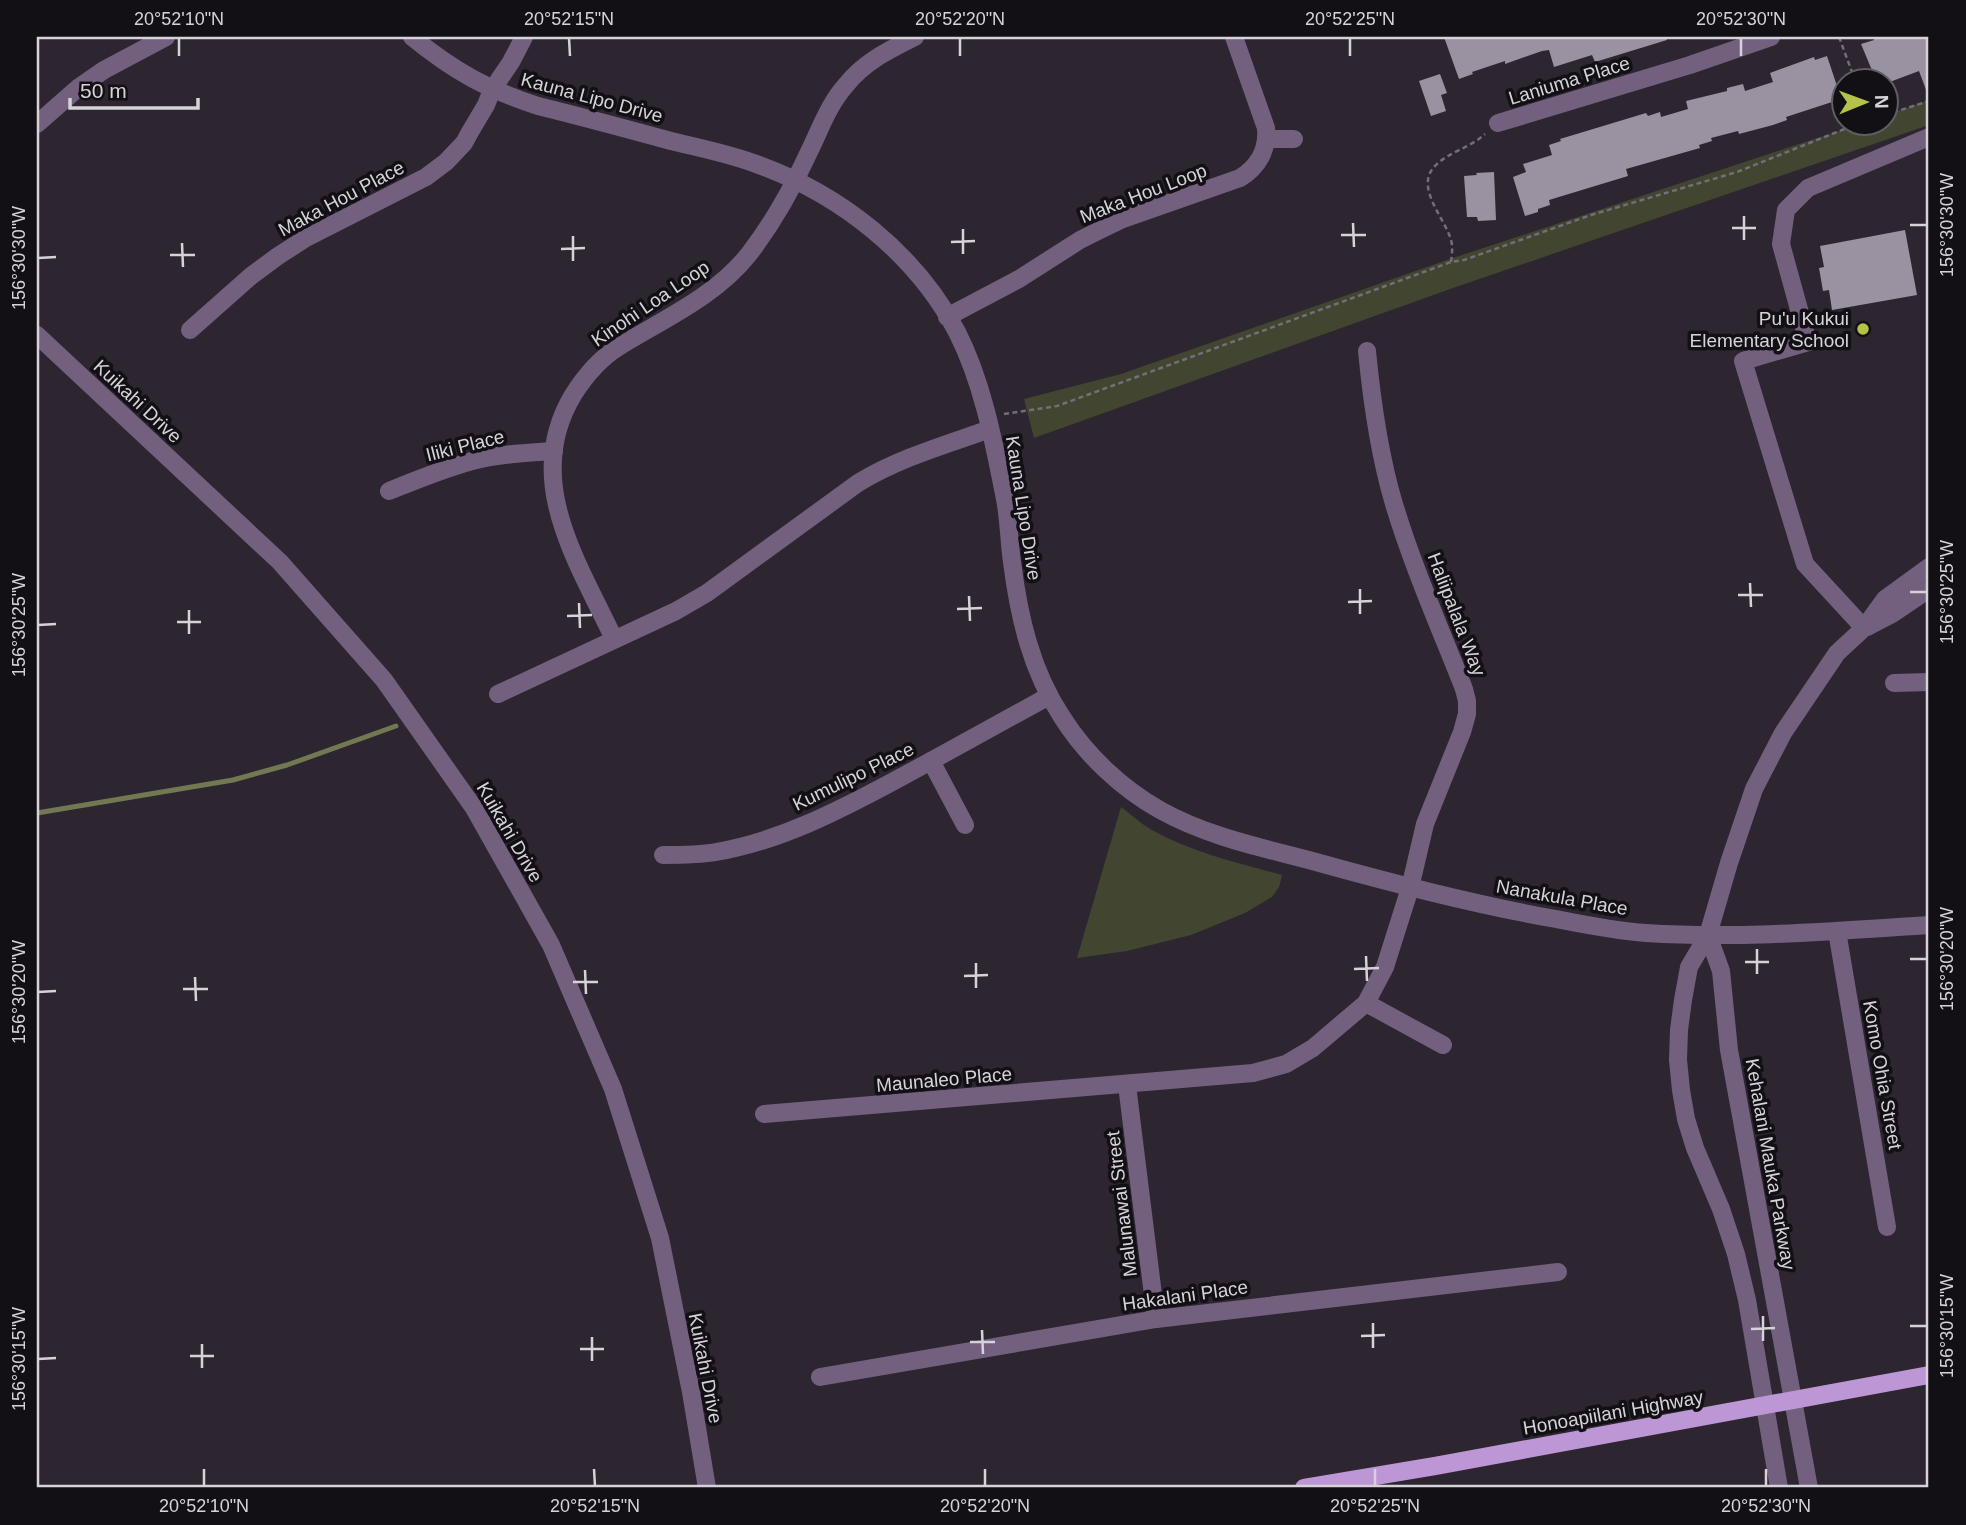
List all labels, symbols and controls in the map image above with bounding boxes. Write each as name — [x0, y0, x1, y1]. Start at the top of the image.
text: 20°52'10"N — [134, 9, 224, 29]
text: 20°52'15"N — [524, 9, 614, 29]
text: 20°52'20"N — [915, 9, 1005, 29]
text: 20°52'25"N — [1305, 9, 1395, 29]
text: 20°52'30"N — [1696, 9, 1786, 29]
street label: Laniuma Place — [1506, 52, 1632, 109]
scale bar — [70, 66, 198, 110]
north arrow — [1829, 66, 1899, 136]
street label: Kauna Lipo Drive — [519, 68, 665, 126]
text: 50 m — [80, 79, 127, 102]
text: N — [1871, 95, 1892, 109]
street label: Maka Hou Place — [275, 156, 408, 240]
street label: Maka Hou Loop — [1077, 160, 1210, 227]
text: 156°30'30"W — [1937, 173, 1957, 277]
text: 156°30'30"W — [9, 206, 29, 310]
street label: Kinohi Loa Loop — [587, 256, 713, 351]
place label: Pu'u Kukui Elementary School — [1690, 308, 1849, 351]
marker: Pu'u Kukui Elementary School — [1855, 321, 1871, 337]
street label: Kuikahi Drive — [90, 356, 186, 447]
street label: Iliki Place — [424, 426, 507, 465]
street label: Kauna Lipo Drive — [1002, 434, 1045, 582]
text: 156°30'25"W — [1937, 540, 1957, 644]
street label: Haliipalala Way — [1423, 550, 1490, 679]
text: 156°30'25"W — [9, 573, 29, 677]
street label: Kumulipo Place — [789, 738, 917, 815]
street label: Kuikahi Drive — [472, 779, 547, 886]
street label: Nanakula Place — [1495, 876, 1629, 919]
text: 156°30'20"W — [1937, 907, 1957, 1011]
text: 156°30'20"W — [9, 940, 29, 1044]
street label: Komo Ohia Street — [1859, 999, 1906, 1152]
street label: Kehalani Mauka Parkway — [1742, 1057, 1800, 1272]
street label: Maunaleo Place — [875, 1063, 1013, 1096]
street label: Malunawai Street — [1102, 1129, 1141, 1278]
text: 156°30'15"W — [1937, 1274, 1957, 1378]
street label: Hakalani Place — [1121, 1276, 1249, 1315]
text: 156°30'15"W — [9, 1307, 29, 1411]
street label: Kuikahi Drive — [685, 1311, 726, 1425]
street label: Honoapiilani Highway — [1521, 1386, 1705, 1439]
text: 20°52'10"N — [159, 1496, 249, 1516]
text: 20°52'15"N — [550, 1496, 640, 1516]
text: 20°52'20"N — [940, 1496, 1030, 1516]
text: 20°52'25"N — [1330, 1496, 1420, 1516]
text: 20°52'30"N — [1721, 1496, 1811, 1516]

